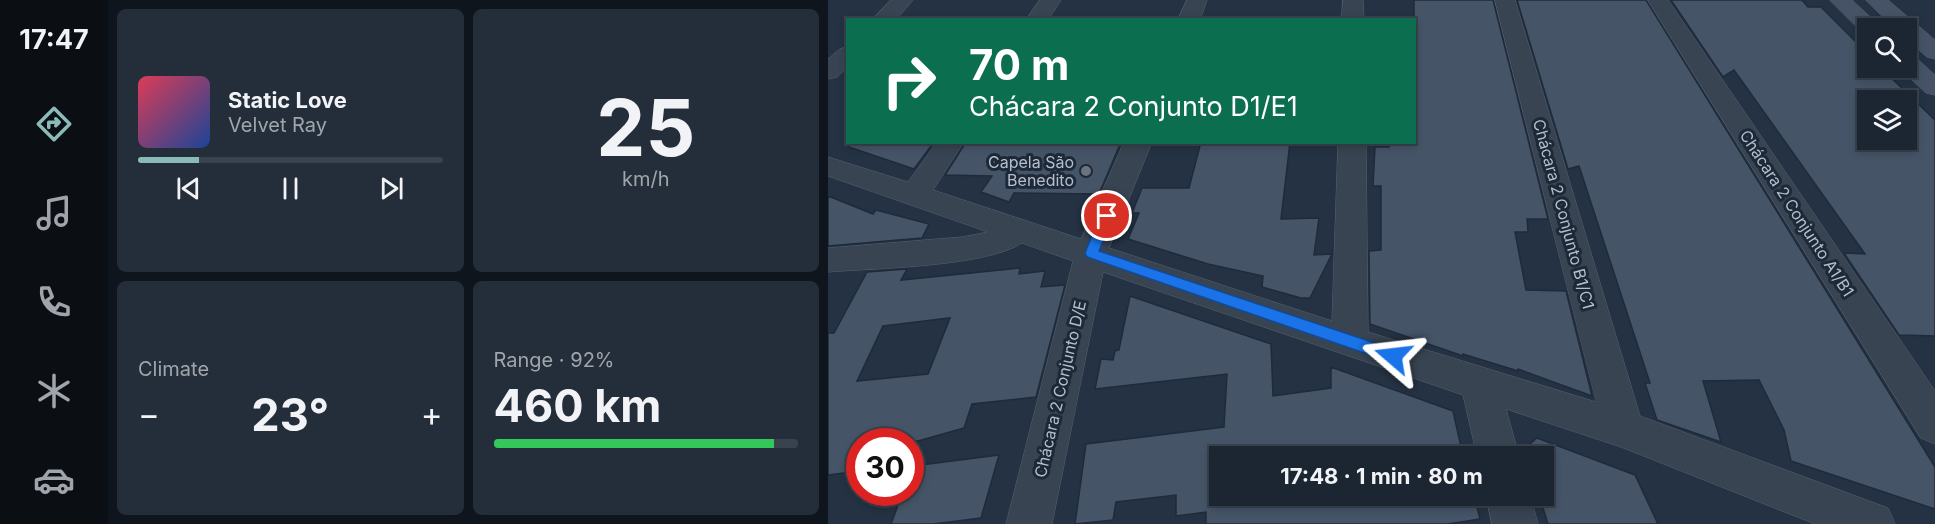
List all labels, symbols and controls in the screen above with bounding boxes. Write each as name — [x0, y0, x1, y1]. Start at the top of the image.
map controls — [1857, 18, 1917, 150]
button: search — [1857, 18, 1917, 78]
text: 17:47 — [19, 23, 89, 56]
text: 70 m — [969, 39, 1069, 90]
icon: right — [870, 42, 948, 120]
text: 25 — [596, 80, 695, 175]
text: Static Love — [228, 87, 347, 113]
text: Chácara 2 Conjunto D1/E1 — [969, 90, 1298, 123]
button: layers — [1857, 90, 1917, 150]
icon: directions — [33, 103, 75, 145]
text: Velvet Ray — [228, 113, 327, 137]
street label: Chácara 2 Conjunto B1/C1 — [1529, 117, 1599, 311]
street label: Chácara 2 Conjunto A1/B1 — [1736, 126, 1858, 300]
place label: Capela São Benedito — [988, 152, 1074, 190]
marker: Capela São Benedito — [1079, 164, 1093, 178]
text: km/h — [622, 167, 670, 191]
icon: previous — [172, 172, 205, 205]
icon: pause — [274, 172, 307, 205]
icon: next — [375, 172, 408, 205]
pin — [1081, 190, 1132, 241]
icon: music — [33, 192, 75, 234]
icon: arrive — [1090, 199, 1123, 232]
icon: phone — [33, 281, 75, 323]
street label: Chácara 2 Conjunto D/E — [1030, 298, 1090, 480]
position arrow — [1361, 324, 1425, 388]
text: Range · 92% — [494, 348, 615, 372]
text: Climate — [138, 357, 209, 381]
icon: climate — [33, 370, 75, 412]
text: 460 km — [494, 378, 661, 433]
text: 23° — [251, 387, 329, 442]
text: − — [138, 394, 160, 434]
text: + — [421, 394, 442, 434]
speed limit sign: 30 — [846, 428, 924, 506]
icon: car — [33, 459, 75, 501]
text: 17:48 · 1 min · 80 m — [1280, 463, 1483, 489]

